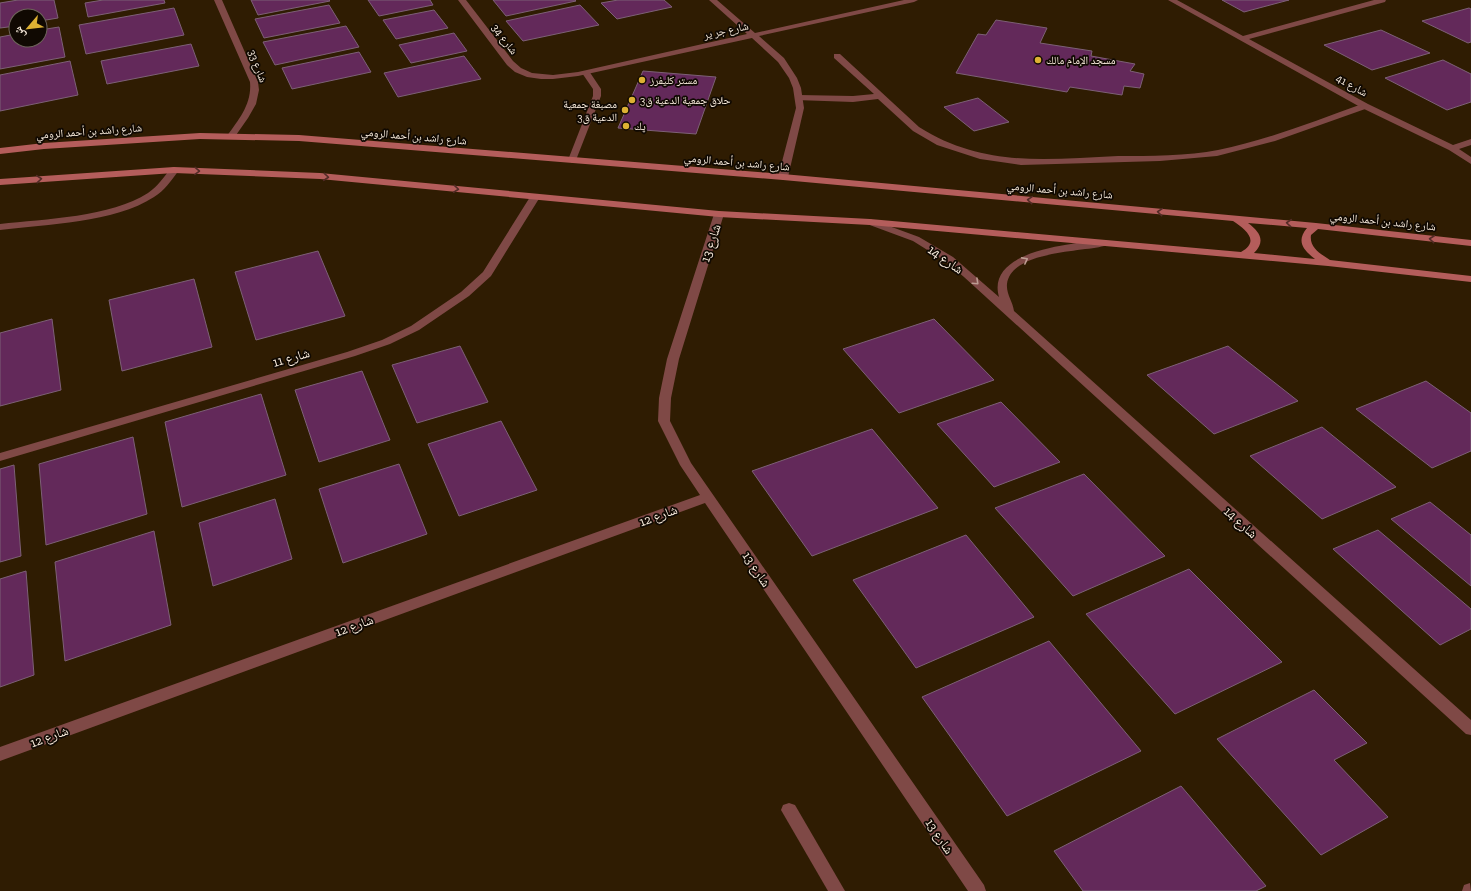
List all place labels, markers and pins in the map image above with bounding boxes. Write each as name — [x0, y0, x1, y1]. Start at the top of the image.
place label: مسجد الإمام مالك — [1046, 54, 1116, 67]
marker: مسجد الإمام مالك — [1033, 55, 1043, 65]
place label: مستر كليفرز — [649, 74, 697, 87]
marker: مستر كليفرز — [637, 75, 647, 85]
place label: حلاق جمعية الدعية ق3 — [640, 94, 731, 107]
marker: حلاق جمعية الدعية ق3 — [627, 95, 637, 105]
place label: مصبغة جمعية الدعية ق3 — [563, 98, 617, 124]
marker: مصبغة جمعية الدعية ق3 — [620, 105, 630, 115]
place label: پك — [634, 120, 646, 133]
marker: پك — [621, 121, 631, 131]

